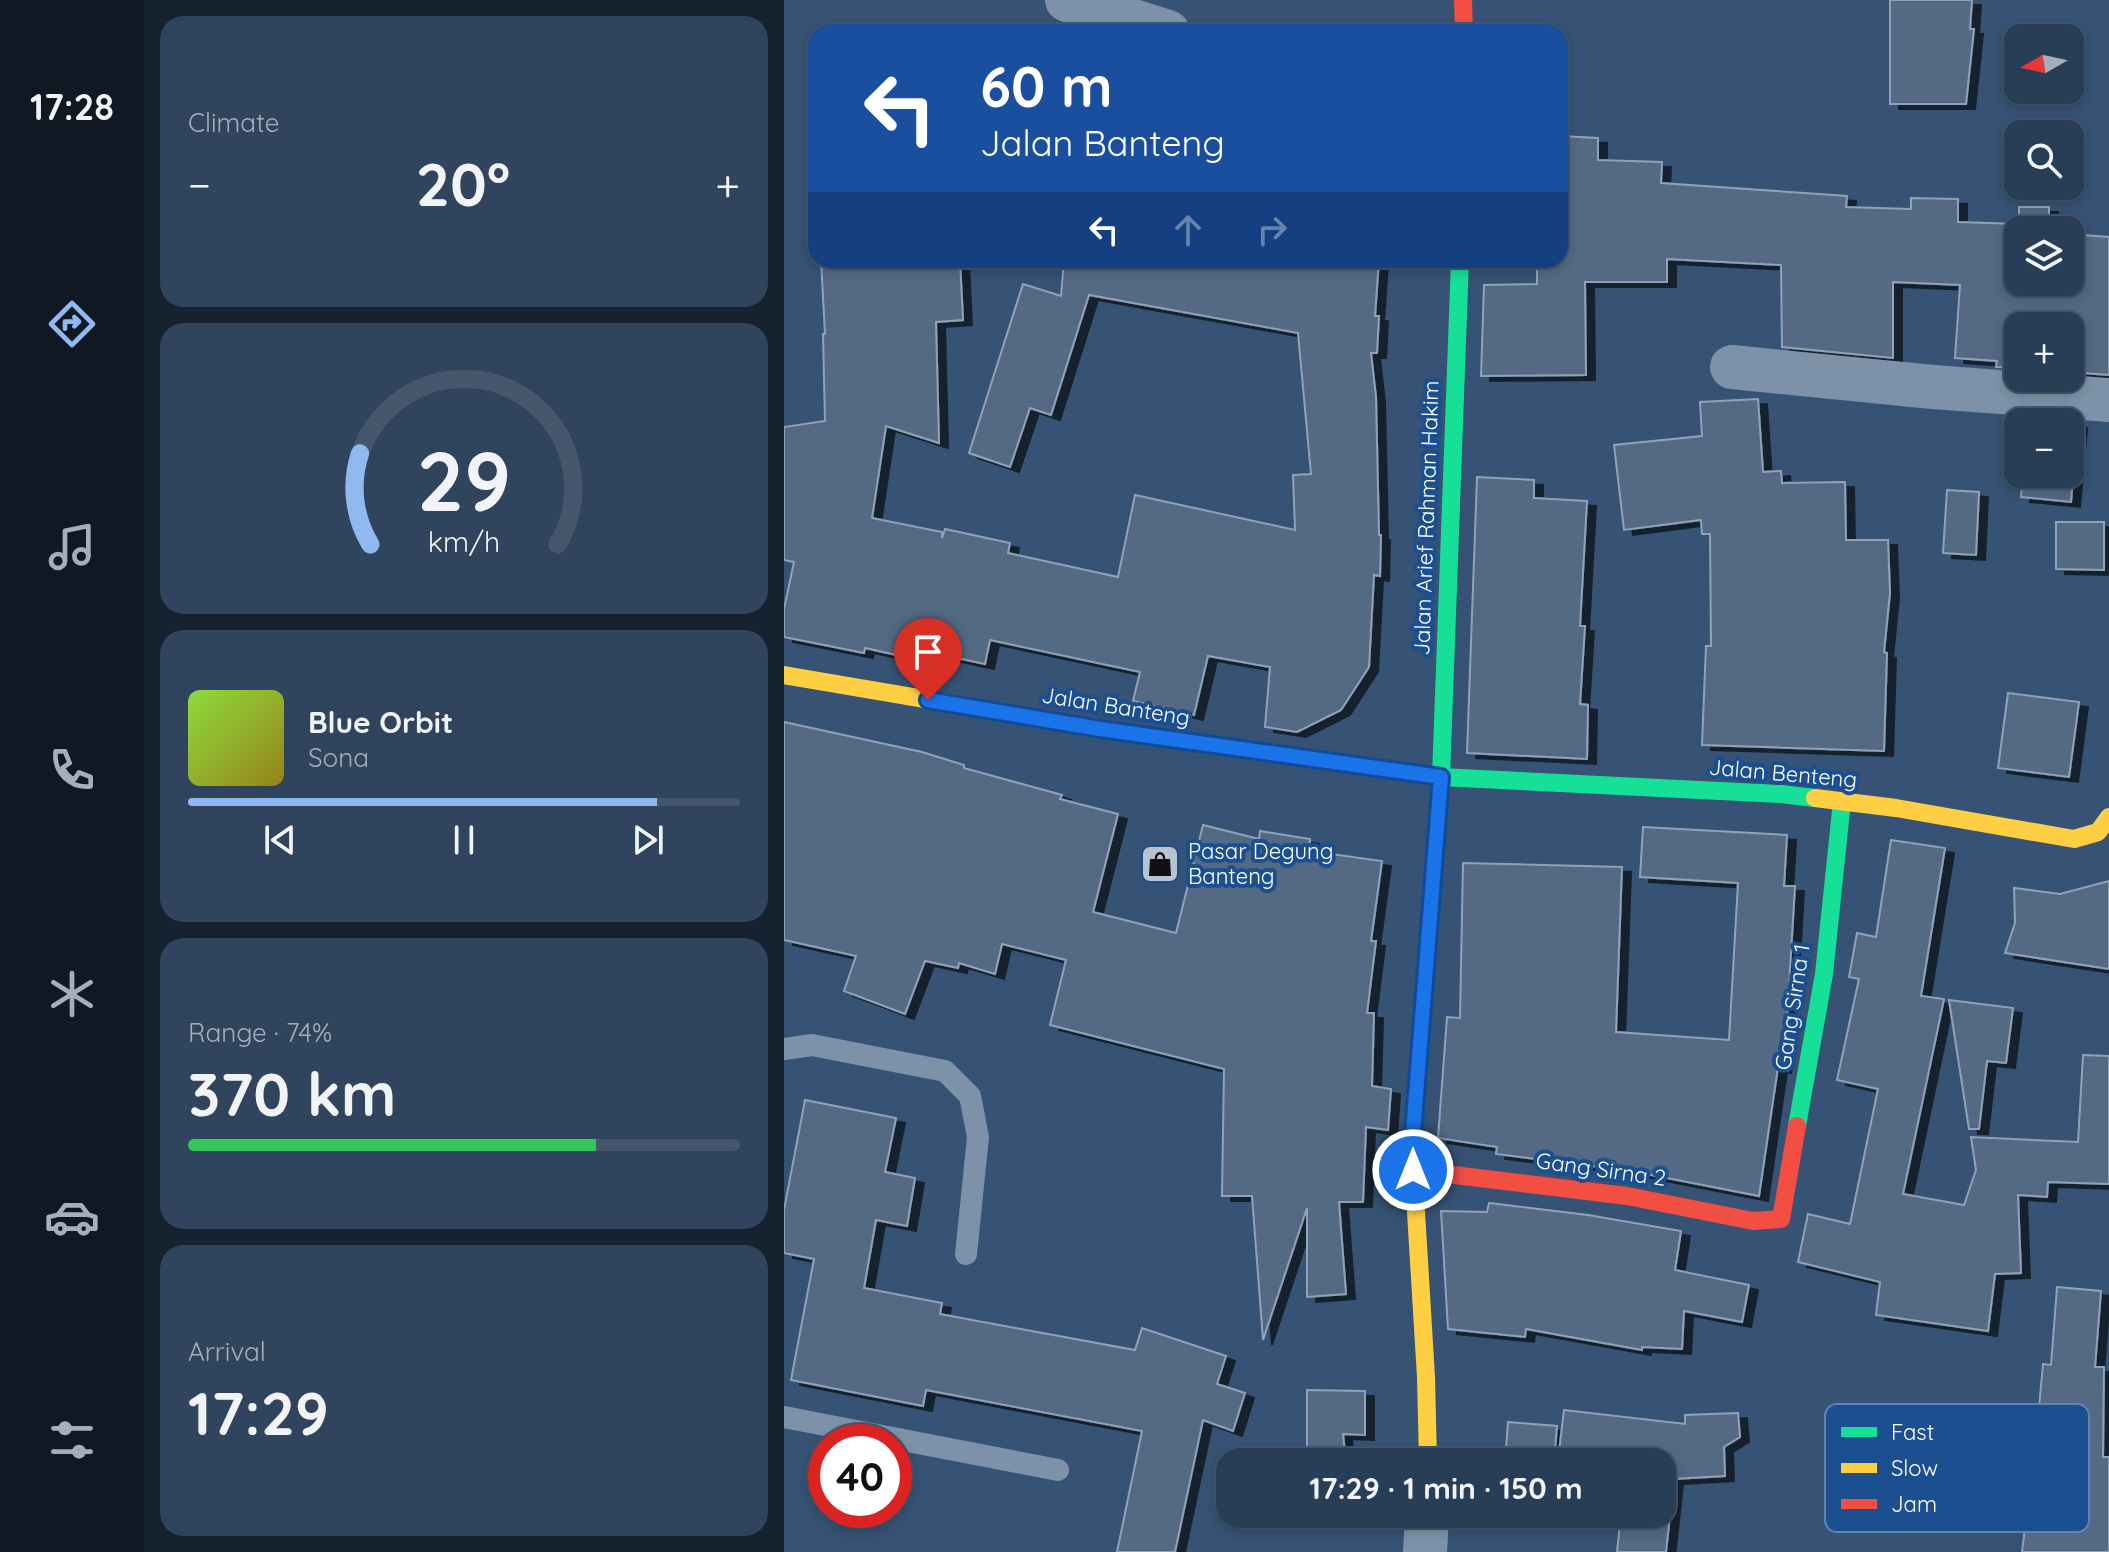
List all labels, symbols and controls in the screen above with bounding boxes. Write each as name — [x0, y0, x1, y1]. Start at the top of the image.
north arrow — [2004, 24, 2084, 104]
map controls — [2004, 24, 2084, 488]
text: 60 m — [980, 51, 1113, 121]
icon: left — [848, 56, 952, 160]
text: 17:28 — [30, 84, 114, 129]
text: Climate — [188, 106, 279, 139]
text: Jalan Banteng — [980, 120, 1225, 165]
button: search — [2004, 120, 2084, 200]
text: 20° — [416, 146, 510, 221]
text: − — [188, 157, 211, 212]
text: + — [715, 157, 740, 212]
icon: left — [1082, 208, 1126, 252]
icon: ahead — [1166, 208, 1210, 252]
icon: right — [1250, 208, 1294, 252]
button: layers — [2004, 216, 2084, 296]
icon: directions — [44, 296, 100, 352]
button: + — [2004, 312, 2084, 392]
street label: Jalan Arief Rahman Hakim — [1407, 380, 1445, 656]
button: − — [2004, 408, 2084, 488]
text: 29 — [417, 427, 511, 531]
icon: music — [44, 519, 100, 575]
text: km/h — [428, 523, 500, 559]
pin — [894, 618, 962, 700]
icon: arrive — [906, 630, 950, 674]
street label: Jalan Banteng — [1040, 680, 1192, 732]
text: Blue Orbit — [308, 703, 453, 741]
text: Sona — [308, 741, 369, 774]
icon: phone — [44, 742, 100, 798]
street label: Jalan Benteng — [1708, 753, 1858, 793]
icon: previous — [258, 818, 302, 862]
icon: pause — [442, 818, 486, 862]
icon: next — [626, 818, 670, 862]
place label: Pasar Degung Banteng — [1188, 837, 1333, 890]
shop icon: Pasar Degung Banteng — [1139, 843, 1181, 885]
street label: Gang Sirna 1 — [1768, 942, 1816, 1072]
icon: climate — [44, 966, 100, 1022]
text: Range · 74% — [188, 1016, 332, 1049]
text: 370 km — [188, 1056, 396, 1131]
position arrow — [1371, 1128, 1455, 1212]
street label: Gang Sirna 2 — [1534, 1146, 1668, 1192]
icon: car — [44, 1189, 100, 1245]
text: Arrival — [188, 1335, 266, 1368]
text: 17:29 — [188, 1375, 329, 1450]
legend — [1825, 1404, 2089, 1532]
icon: filters — [44, 1412, 100, 1468]
text: Fast — [1891, 1418, 1934, 1446]
speed limit sign: 40 — [808, 1424, 912, 1528]
text: Slow — [1891, 1454, 1938, 1482]
text: 17:29 · 1 min · 150 m — [1309, 1469, 1583, 1507]
text: Jam — [1891, 1490, 1937, 1518]

